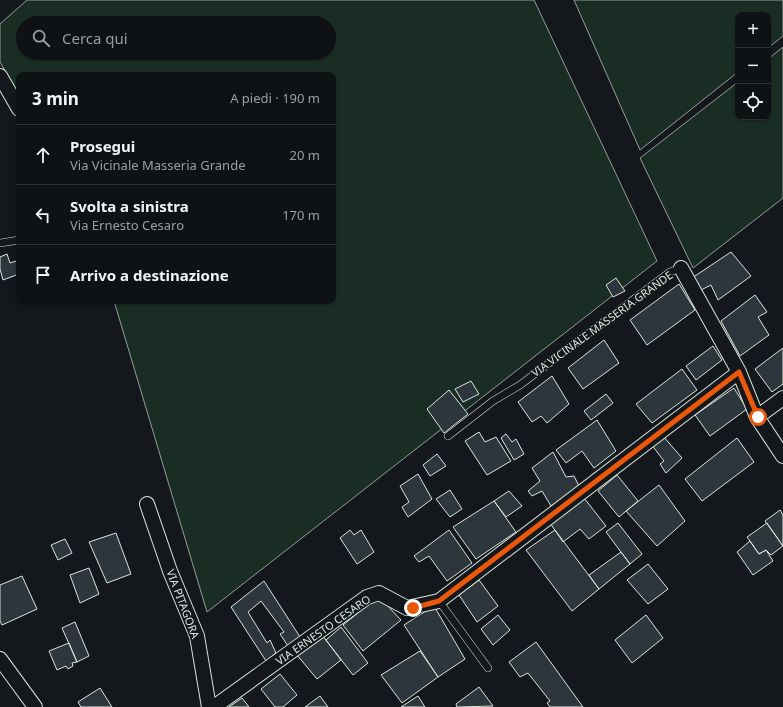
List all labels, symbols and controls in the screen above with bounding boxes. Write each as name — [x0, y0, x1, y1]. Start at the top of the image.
map controls — [735, 12, 771, 120]
button: + — [735, 12, 771, 48]
search box — [16, 16, 336, 60]
icon: search — [30, 27, 52, 49]
text: Cerca qui — [62, 28, 128, 48]
button: − — [735, 48, 771, 84]
button: locate — [735, 84, 771, 120]
text: 3 min — [32, 87, 79, 110]
text: A piedi · 190 m — [230, 89, 320, 107]
text: Prosegui — [70, 136, 135, 156]
icon: ahead — [32, 144, 54, 166]
text: 20 m — [290, 146, 320, 164]
text: Via Vicinale Masseria Grande — [70, 156, 245, 174]
text: Svolta a sinistra — [70, 196, 189, 216]
icon: left — [32, 204, 54, 226]
text: 170 m — [282, 206, 320, 224]
text: Via Ernesto Cesaro — [70, 216, 184, 234]
icon: arrive — [32, 264, 54, 286]
text: Arrivo a destinazione — [70, 265, 229, 285]
street label: VIA VICINALE MASSERIA GRANDE — [528, 267, 675, 380]
route start — [749, 408, 767, 426]
street label: VIA PITAGORA — [163, 567, 204, 642]
street label: VIA ERNESTO CESARO — [272, 591, 373, 668]
route end — [404, 599, 422, 617]

